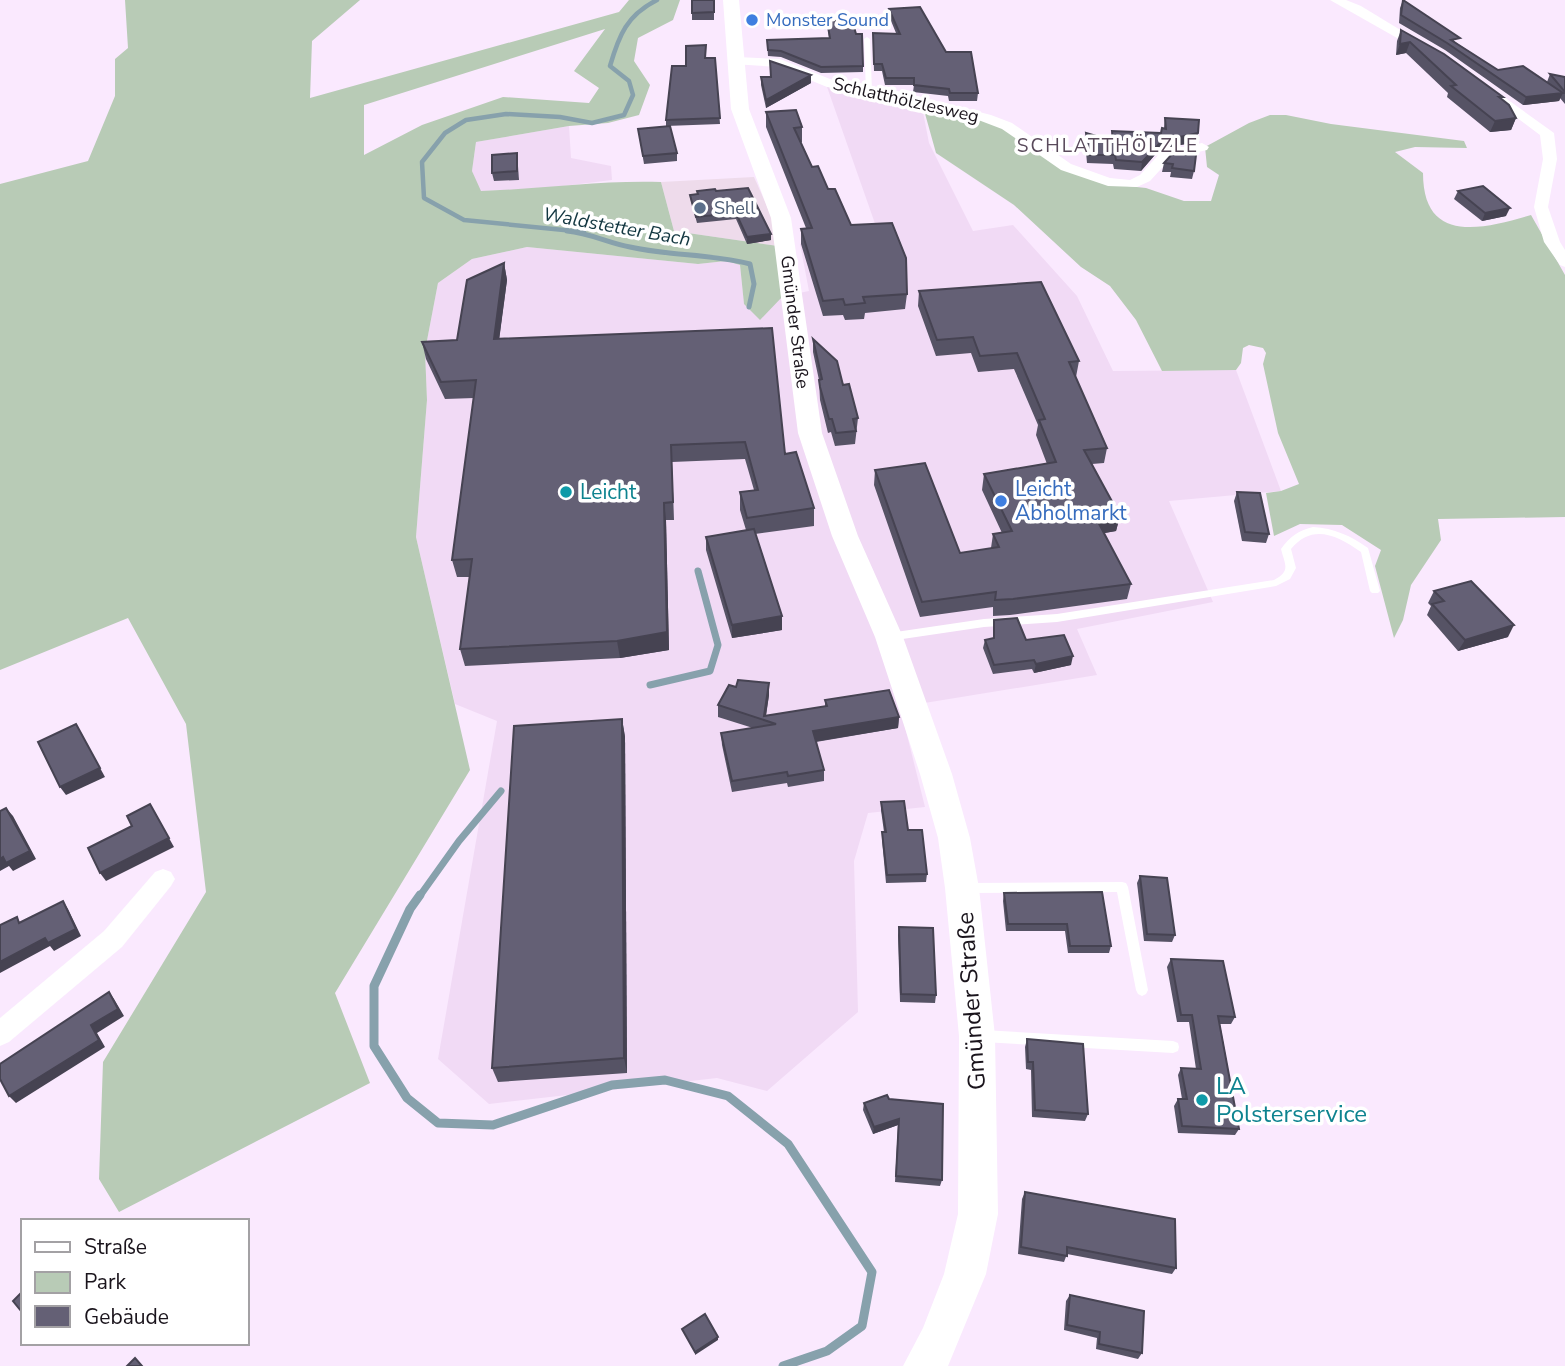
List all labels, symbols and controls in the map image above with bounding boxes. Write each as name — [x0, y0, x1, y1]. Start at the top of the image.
place label: Monster Sound — [766, 8, 889, 32]
marker: Monster Sound — [744, 12, 760, 28]
street label: Schlatthölzlesweg — [831, 72, 981, 128]
district label: SCHLATTHÖLZLE — [1017, 133, 1199, 159]
place label: Shell — [714, 196, 756, 220]
marker: Shell — [692, 200, 708, 216]
water label: Waldstetter Bach — [541, 201, 693, 253]
street label: Gmünder Straße — [775, 254, 815, 390]
place label: Leicht Abholmarkt — [1015, 475, 1127, 527]
place label: Leicht — [580, 478, 637, 506]
marker: Leicht — [558, 484, 574, 500]
marker: Leicht Abholmarkt — [993, 493, 1009, 509]
street label: Gmünder Straße — [949, 911, 993, 1091]
place label: LA Polsterservice — [1216, 1070, 1367, 1130]
marker: LA Polsterservice — [1194, 1092, 1210, 1108]
legend — [21, 1219, 248, 1345]
text: Straße — [84, 1233, 147, 1261]
text: Park — [84, 1268, 126, 1296]
text: Gebäude — [84, 1303, 169, 1331]

